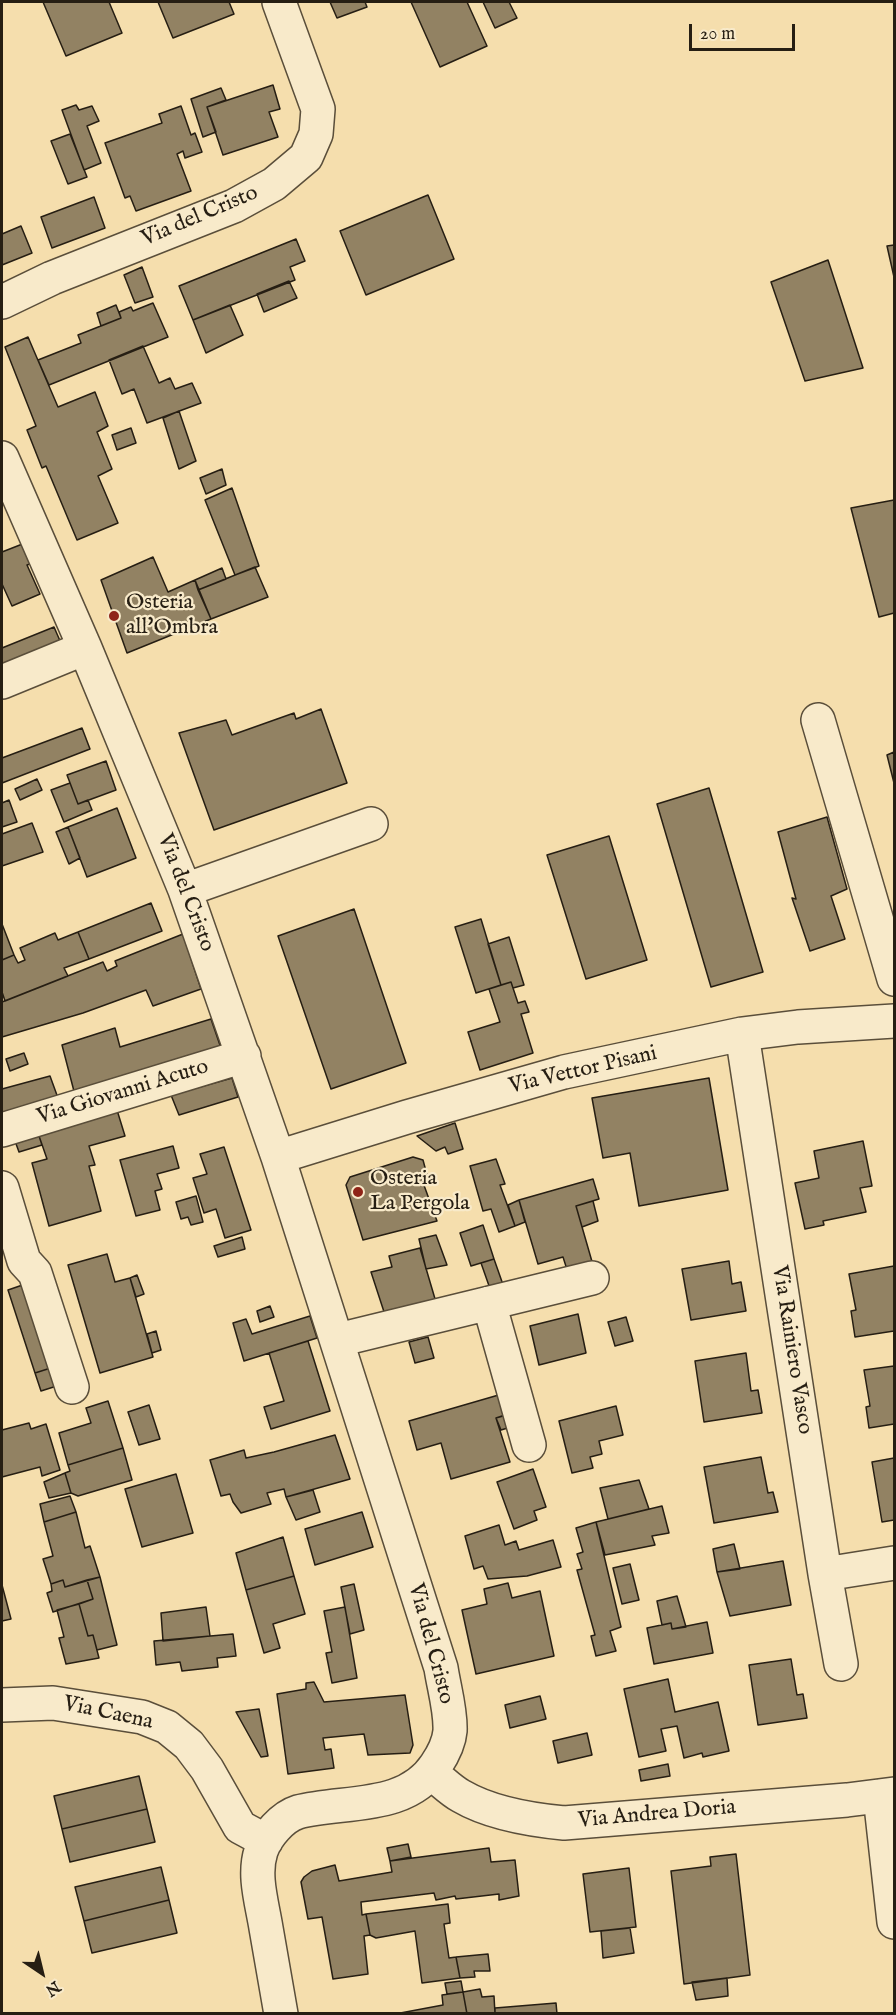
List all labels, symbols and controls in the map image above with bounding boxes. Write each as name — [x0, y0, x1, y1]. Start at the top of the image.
scale bar — [692, 12, 798, 50]
text: 20 m — [700, 23, 735, 46]
street label: Via del Cristo — [138, 181, 262, 253]
place label: Osteria all'Ombra — [126, 590, 218, 642]
marker: Osteria all'Ombra — [107, 609, 121, 623]
street label: Via del Cristo — [150, 830, 220, 956]
street label: Via Vettor Pisani — [506, 1041, 660, 1101]
street label: Via Giovanni Acuto — [34, 1054, 212, 1132]
place label: Osteria La Pergola — [370, 1166, 470, 1218]
marker: Osteria La Pergola — [351, 1185, 365, 1199]
street label: Via Rainiero Vasco — [765, 1264, 817, 1436]
street label: Via del Cristo — [401, 1581, 459, 1707]
street label: Via Caena — [61, 1692, 155, 1736]
street label: Via Andrea Doria — [577, 1795, 737, 1835]
north arrow — [12, 1943, 72, 2003]
text: N — [41, 1976, 64, 2000]

